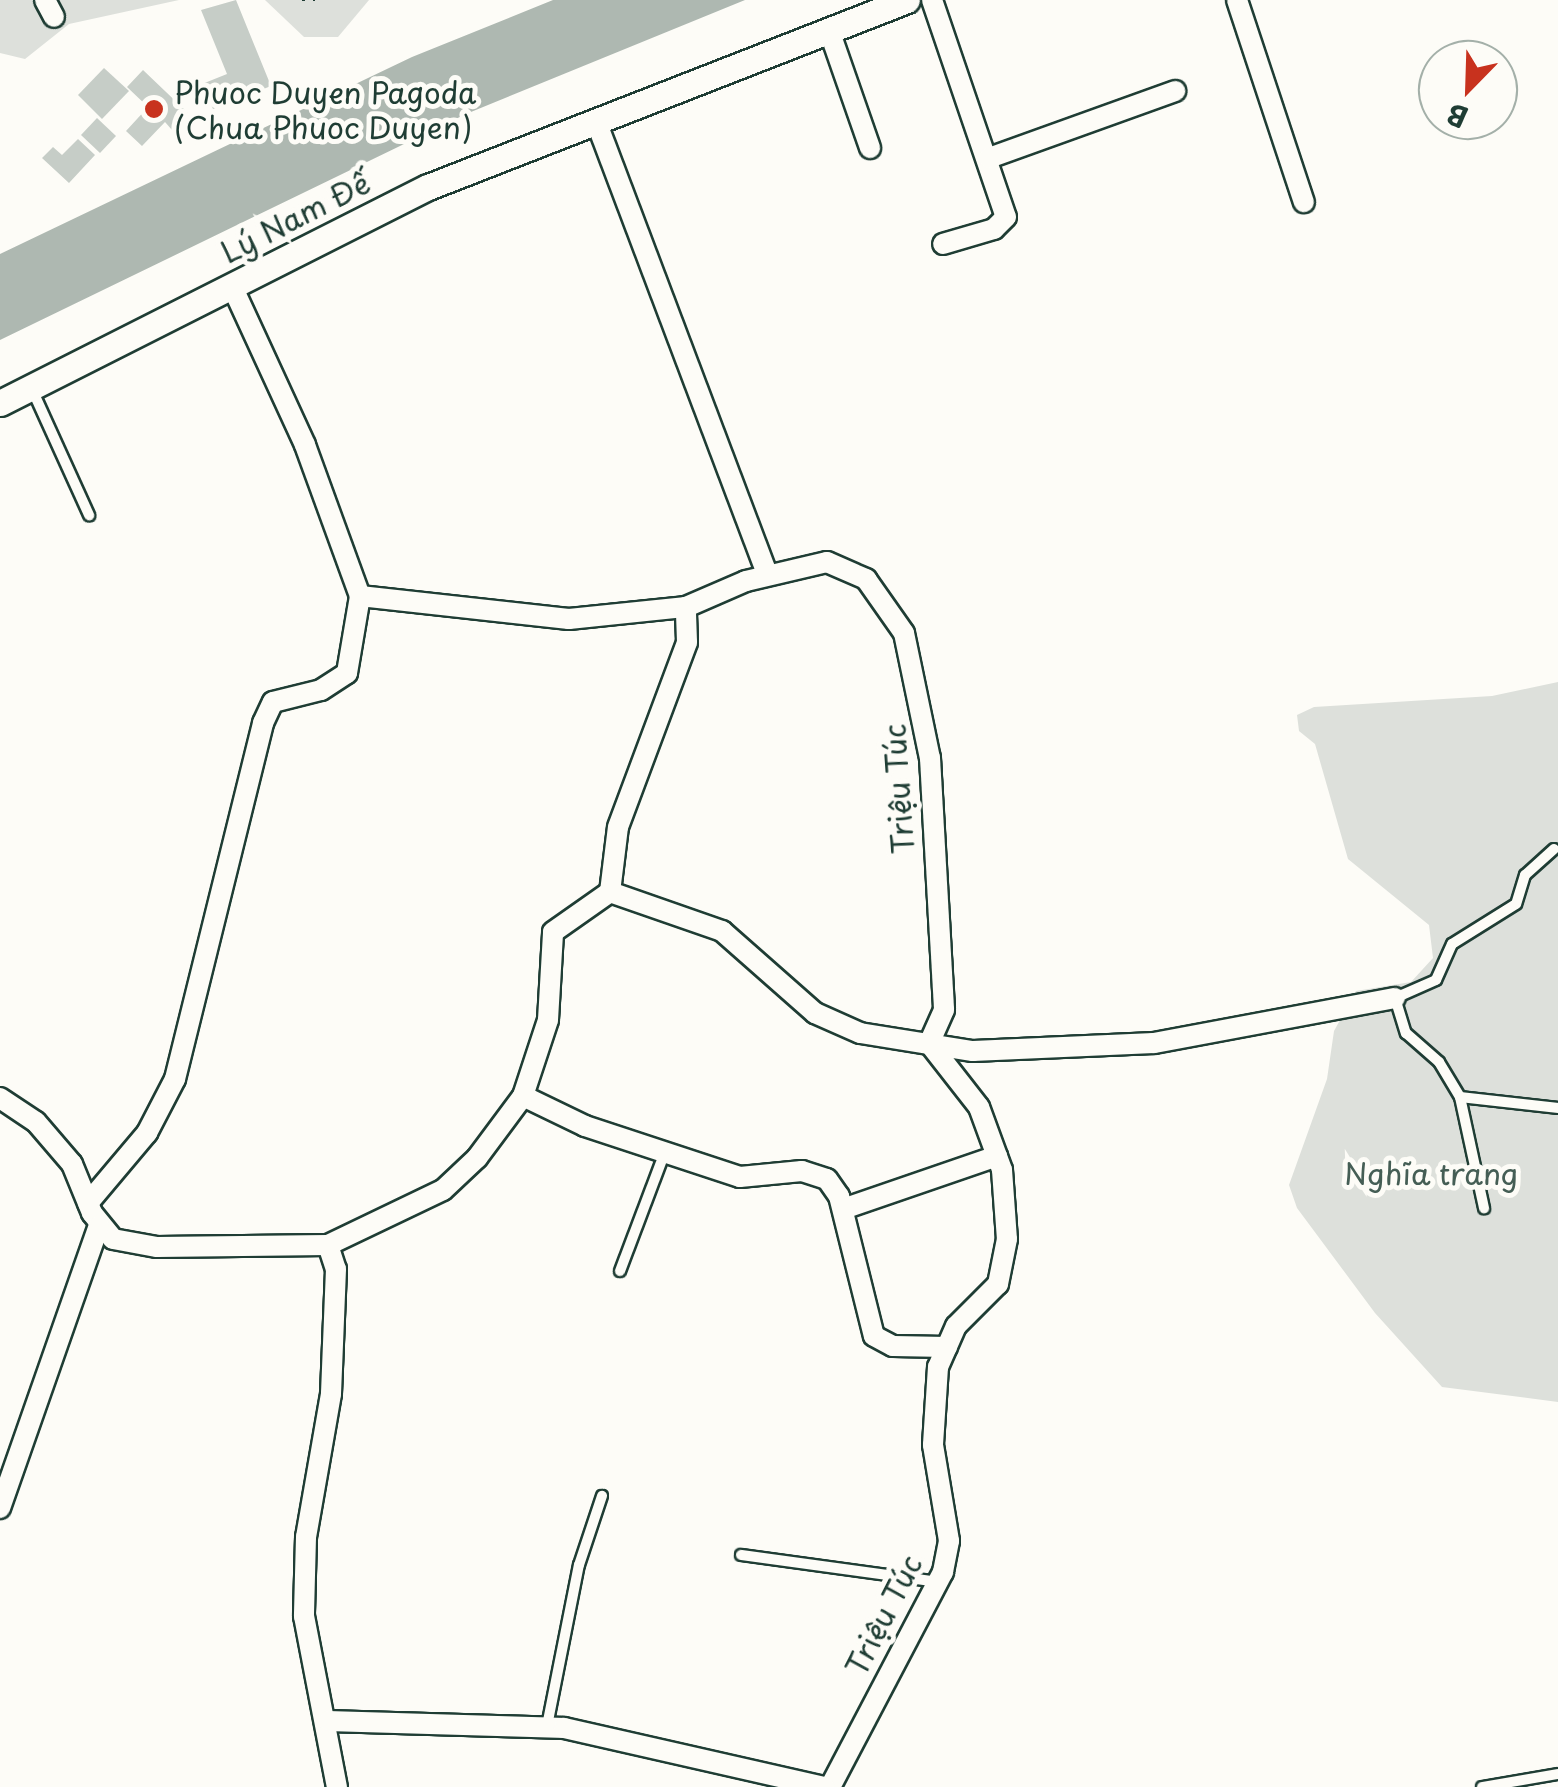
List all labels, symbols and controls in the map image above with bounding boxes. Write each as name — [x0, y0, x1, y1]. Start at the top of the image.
north arrow — [1418, 40, 1518, 140]
place label: Phuoc Duyen Pagoda (Chua Phuoc Duyen) — [174, 74, 478, 144]
text: B — [1440, 93, 1474, 140]
marker: Phuoc Duyen Pagoda (Chua Phuoc Duyen) — [143, 98, 165, 120]
street label: Lý Nam Đế — [214, 164, 376, 270]
street label: Triệu Túc — [875, 723, 921, 855]
park label: Nghĩa trang — [1344, 1155, 1518, 1191]
street label: Triệu Túc — [837, 1549, 929, 1681]

